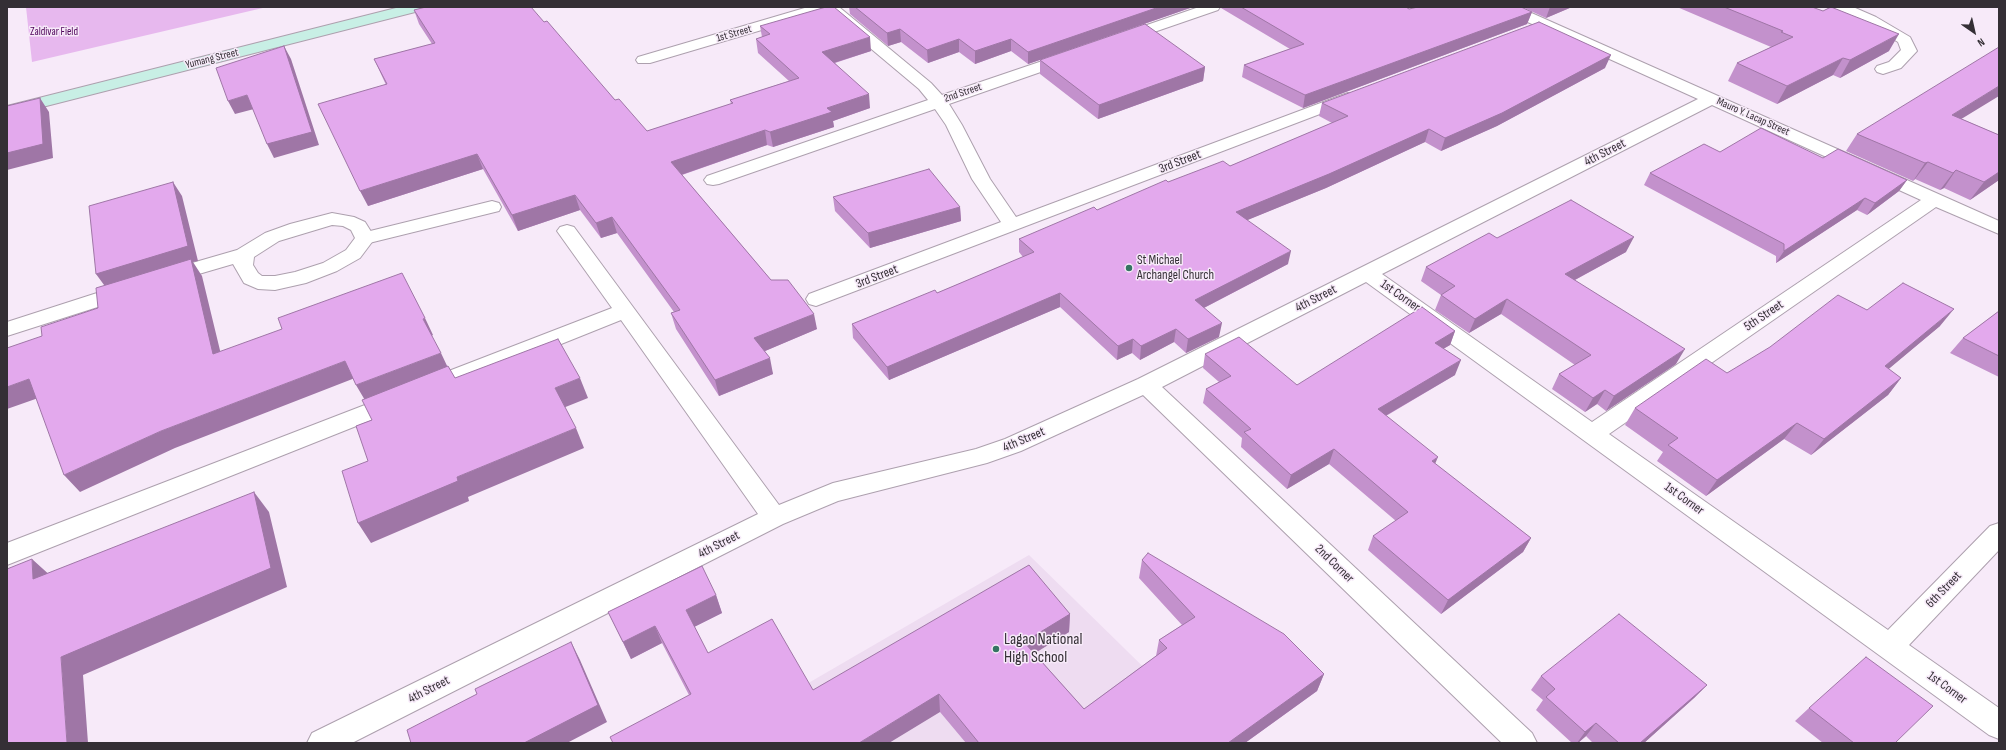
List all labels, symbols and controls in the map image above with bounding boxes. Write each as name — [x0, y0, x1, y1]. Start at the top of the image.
north arrow — [1954, 12, 1994, 52]
street label: 1st Street — [715, 23, 753, 45]
park label: Zaldivar Field — [30, 25, 78, 39]
text: N — [1975, 35, 1987, 49]
street label: Yumang Street — [184, 46, 240, 72]
street label: 2nd Street — [943, 80, 983, 106]
street label: Mauro Y. Lacap Street — [1715, 95, 1791, 139]
street label: 4th Street — [1582, 136, 1628, 170]
street label: 3rd Street — [1157, 147, 1203, 177]
place label: St Michael Archangel Church — [1137, 253, 1214, 284]
street label: 3rd Street — [854, 262, 900, 292]
marker: St Michael Archangel Church — [1124, 263, 1134, 273]
street label: 1st Corner — [1377, 277, 1423, 315]
street label: 4th Street — [1293, 282, 1339, 316]
street label: 5th Street — [1741, 297, 1787, 335]
street label: 4th Street — [1000, 424, 1048, 456]
street label: 1st Corner — [1661, 479, 1707, 519]
street label: 4th Street — [696, 528, 742, 562]
street label: 2nd Corner — [1311, 542, 1357, 586]
street label: 6th Street — [1923, 568, 1965, 612]
place label: Lagao National High School — [1004, 630, 1082, 668]
marker: Lagao National High School — [991, 644, 1001, 654]
street label: 1st Corner — [1924, 668, 1970, 708]
street label: 4th Street — [406, 673, 452, 707]

